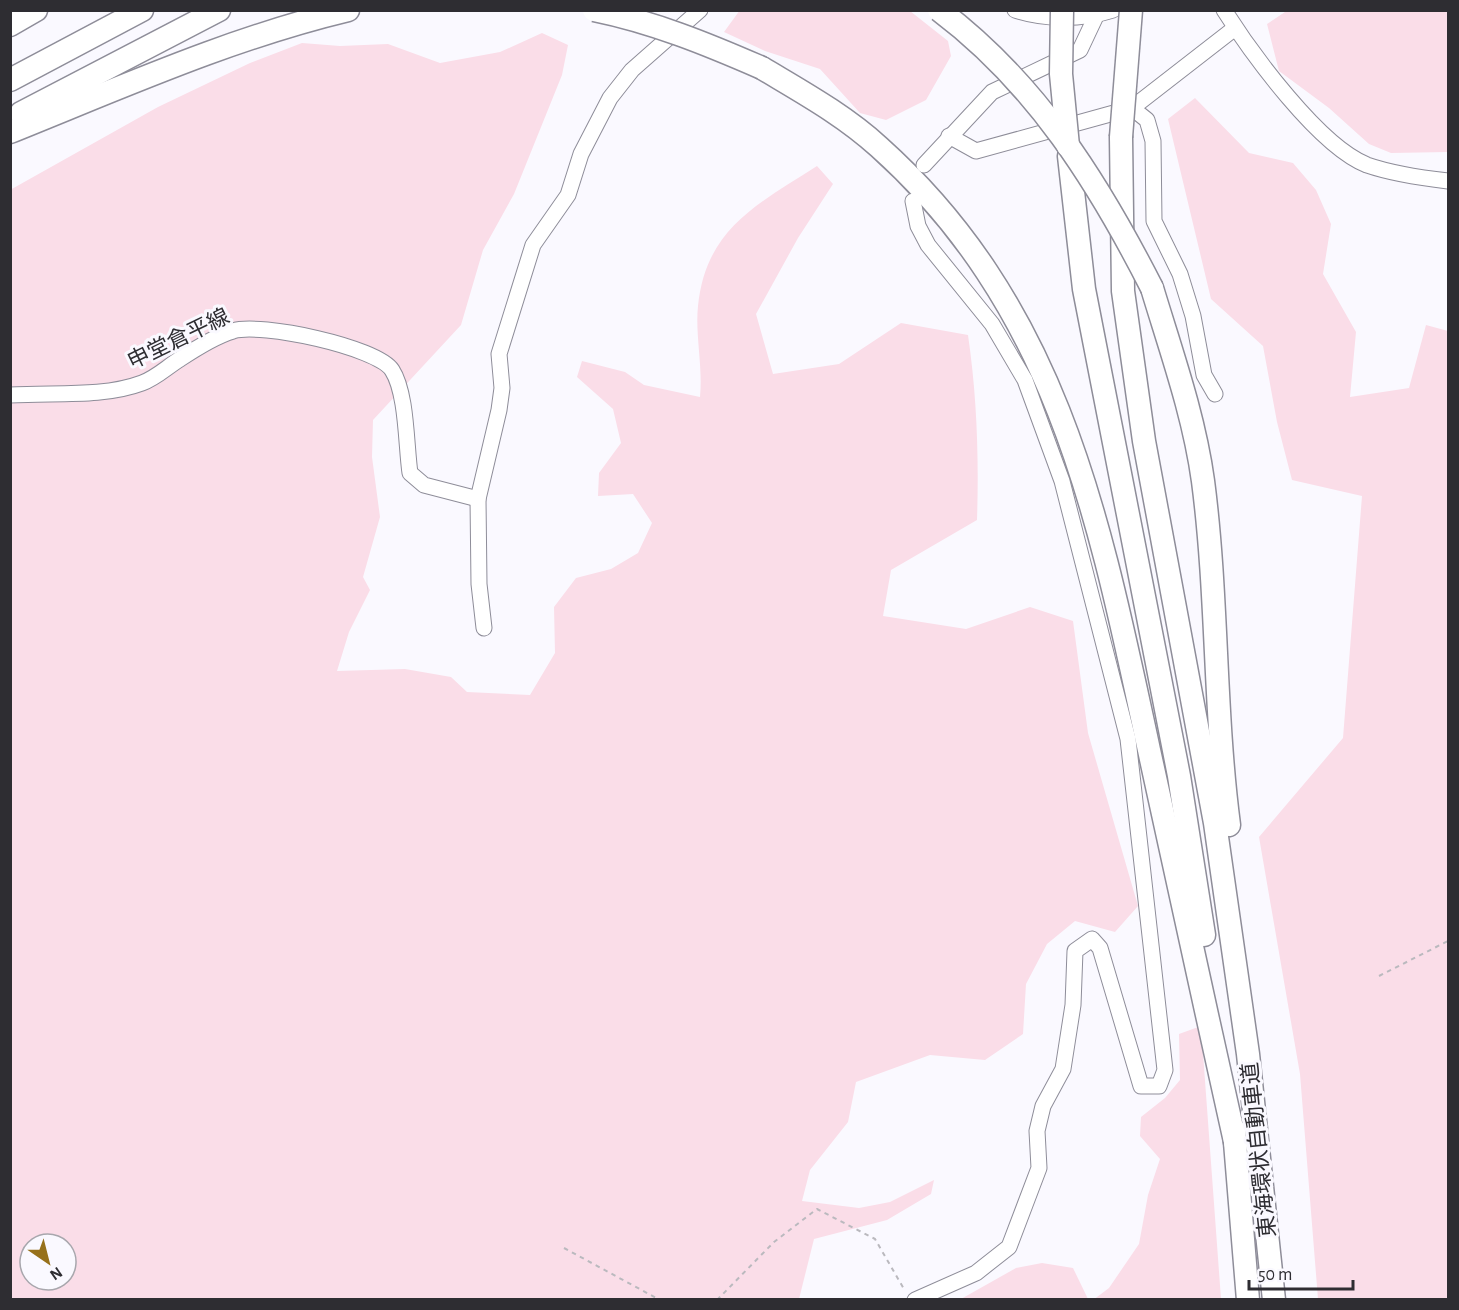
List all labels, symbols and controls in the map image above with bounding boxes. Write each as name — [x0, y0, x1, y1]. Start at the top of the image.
street label: 申堂倉平線 — [124, 304, 233, 373]
street label: 東海環状自動車道 — [1238, 1061, 1279, 1239]
north arrow — [18, 1232, 78, 1292]
scale bar — [1249, 1253, 1352, 1291]
text: N — [47, 1264, 65, 1283]
text: 50 m — [1258, 1266, 1292, 1284]

